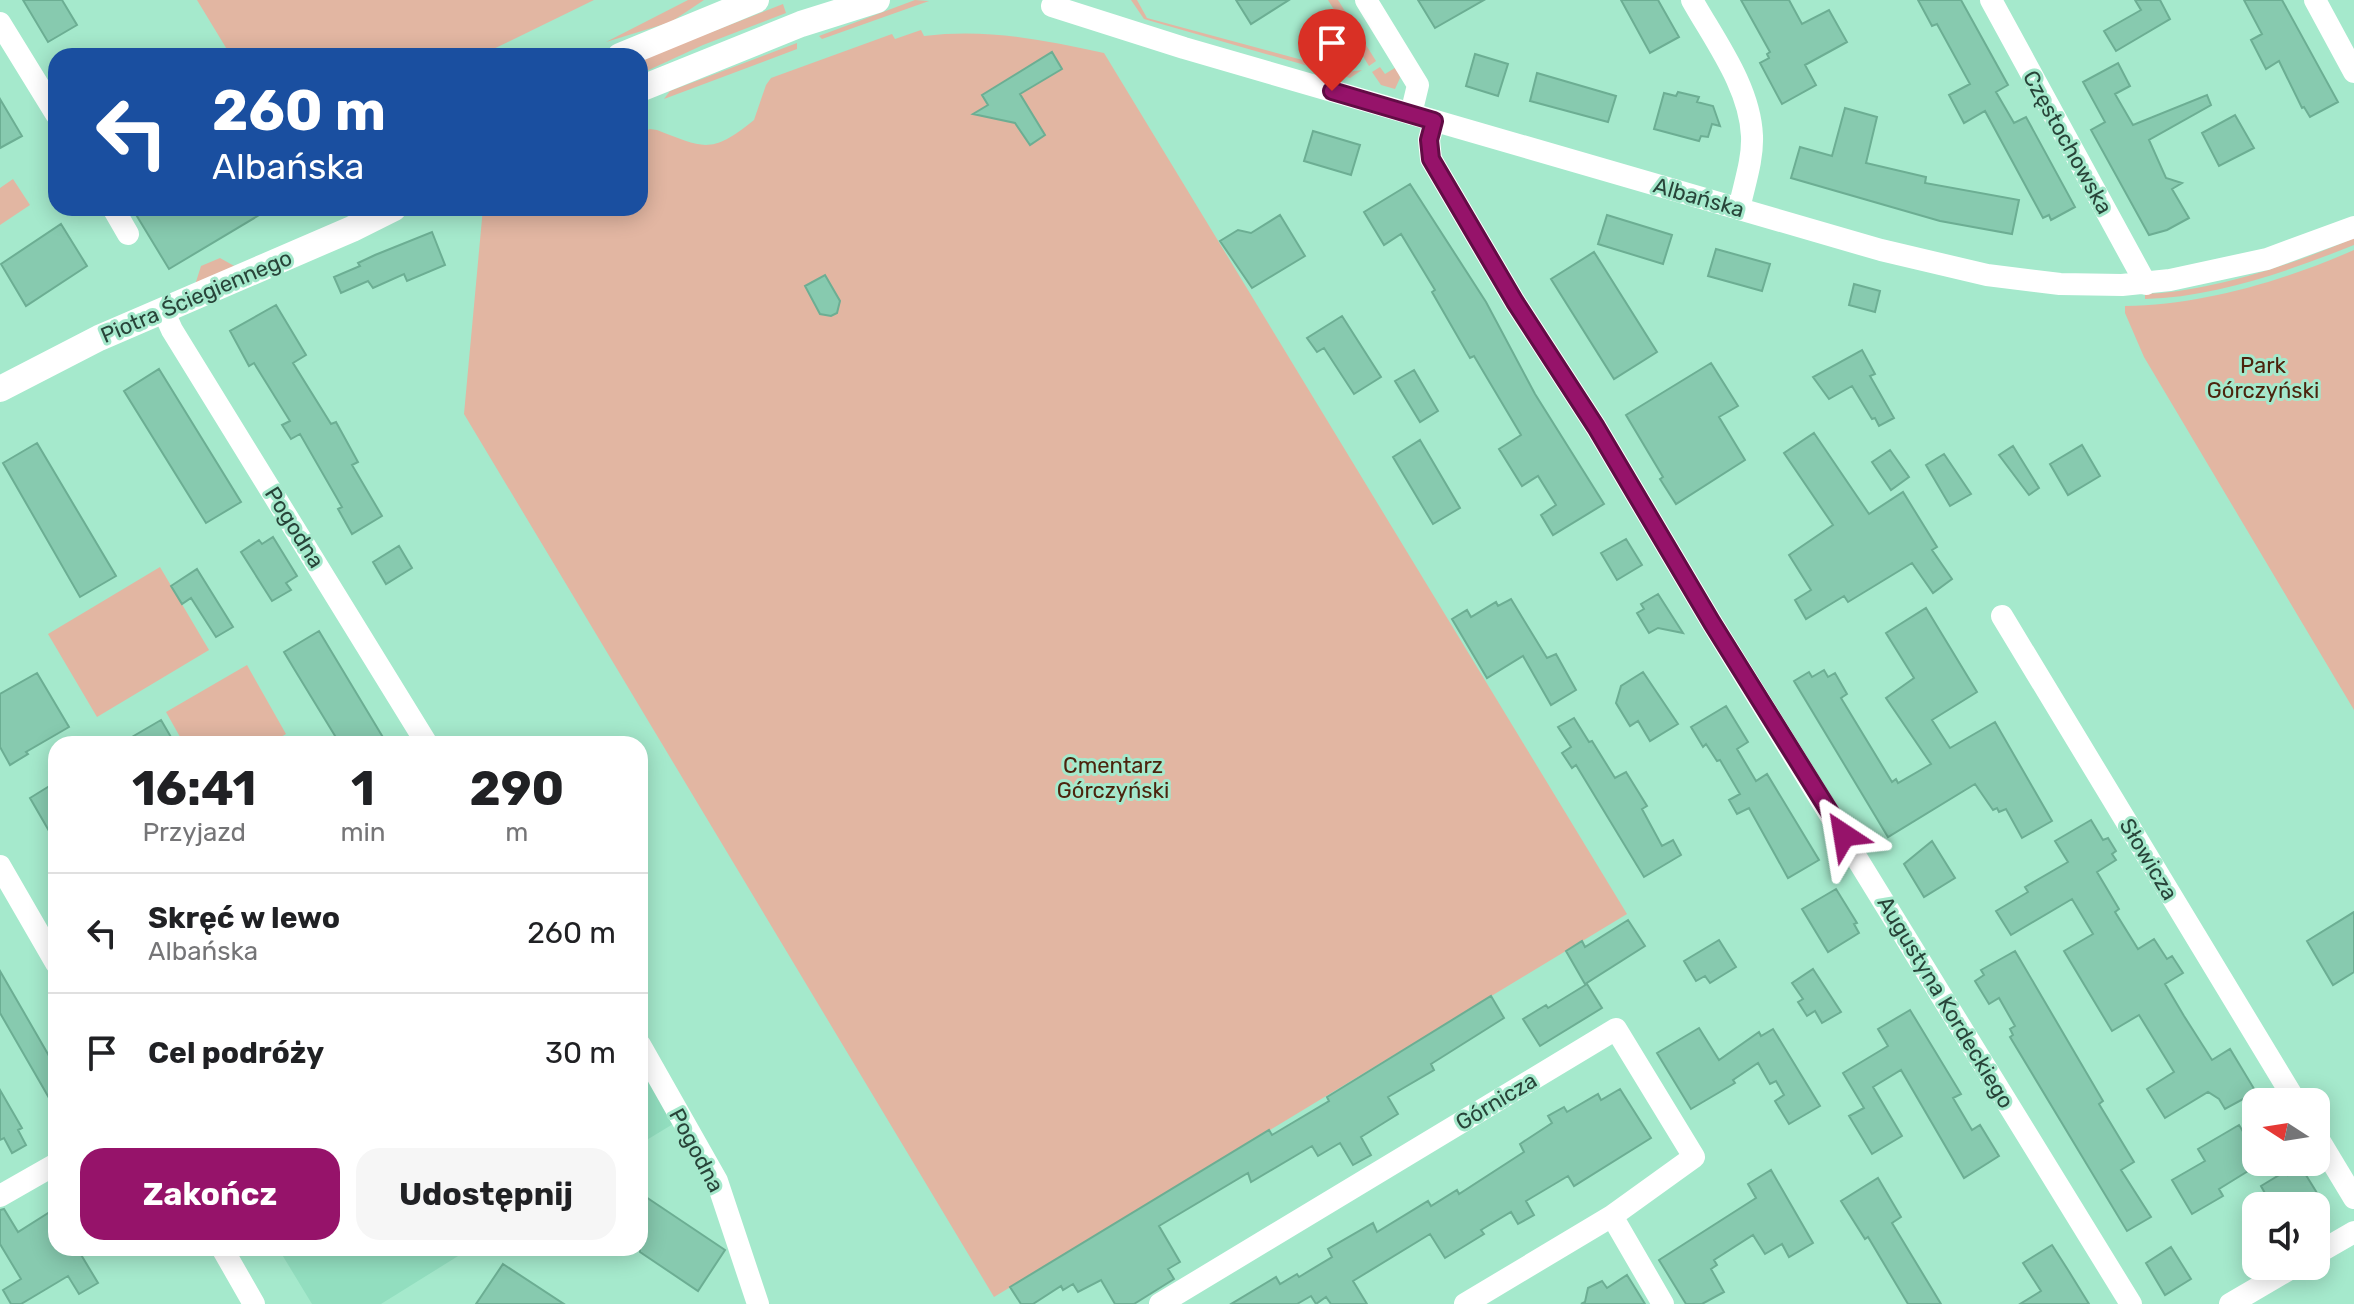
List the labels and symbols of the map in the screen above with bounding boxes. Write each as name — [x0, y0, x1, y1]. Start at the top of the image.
pin — [1298, 9, 1366, 91]
street label: Częstochowska — [2017, 66, 2118, 219]
street label: Albańska — [1650, 172, 1747, 223]
street label: Piotra Ściegiennego — [96, 244, 296, 349]
park label: Park Górczyński — [2207, 352, 2319, 404]
street label: Pogodna — [259, 482, 330, 573]
park label: Cmentarz Górczyński — [1057, 752, 1169, 804]
position arrow — [1802, 793, 1886, 877]
street label: Słowicza — [2114, 813, 2183, 905]
street label: Augustyna Kordeckiego — [1872, 891, 2020, 1113]
street label: Górnicza — [1451, 1067, 1542, 1136]
north arrow — [2242, 1088, 2330, 1176]
street label: Pogodna — [663, 1104, 730, 1197]

